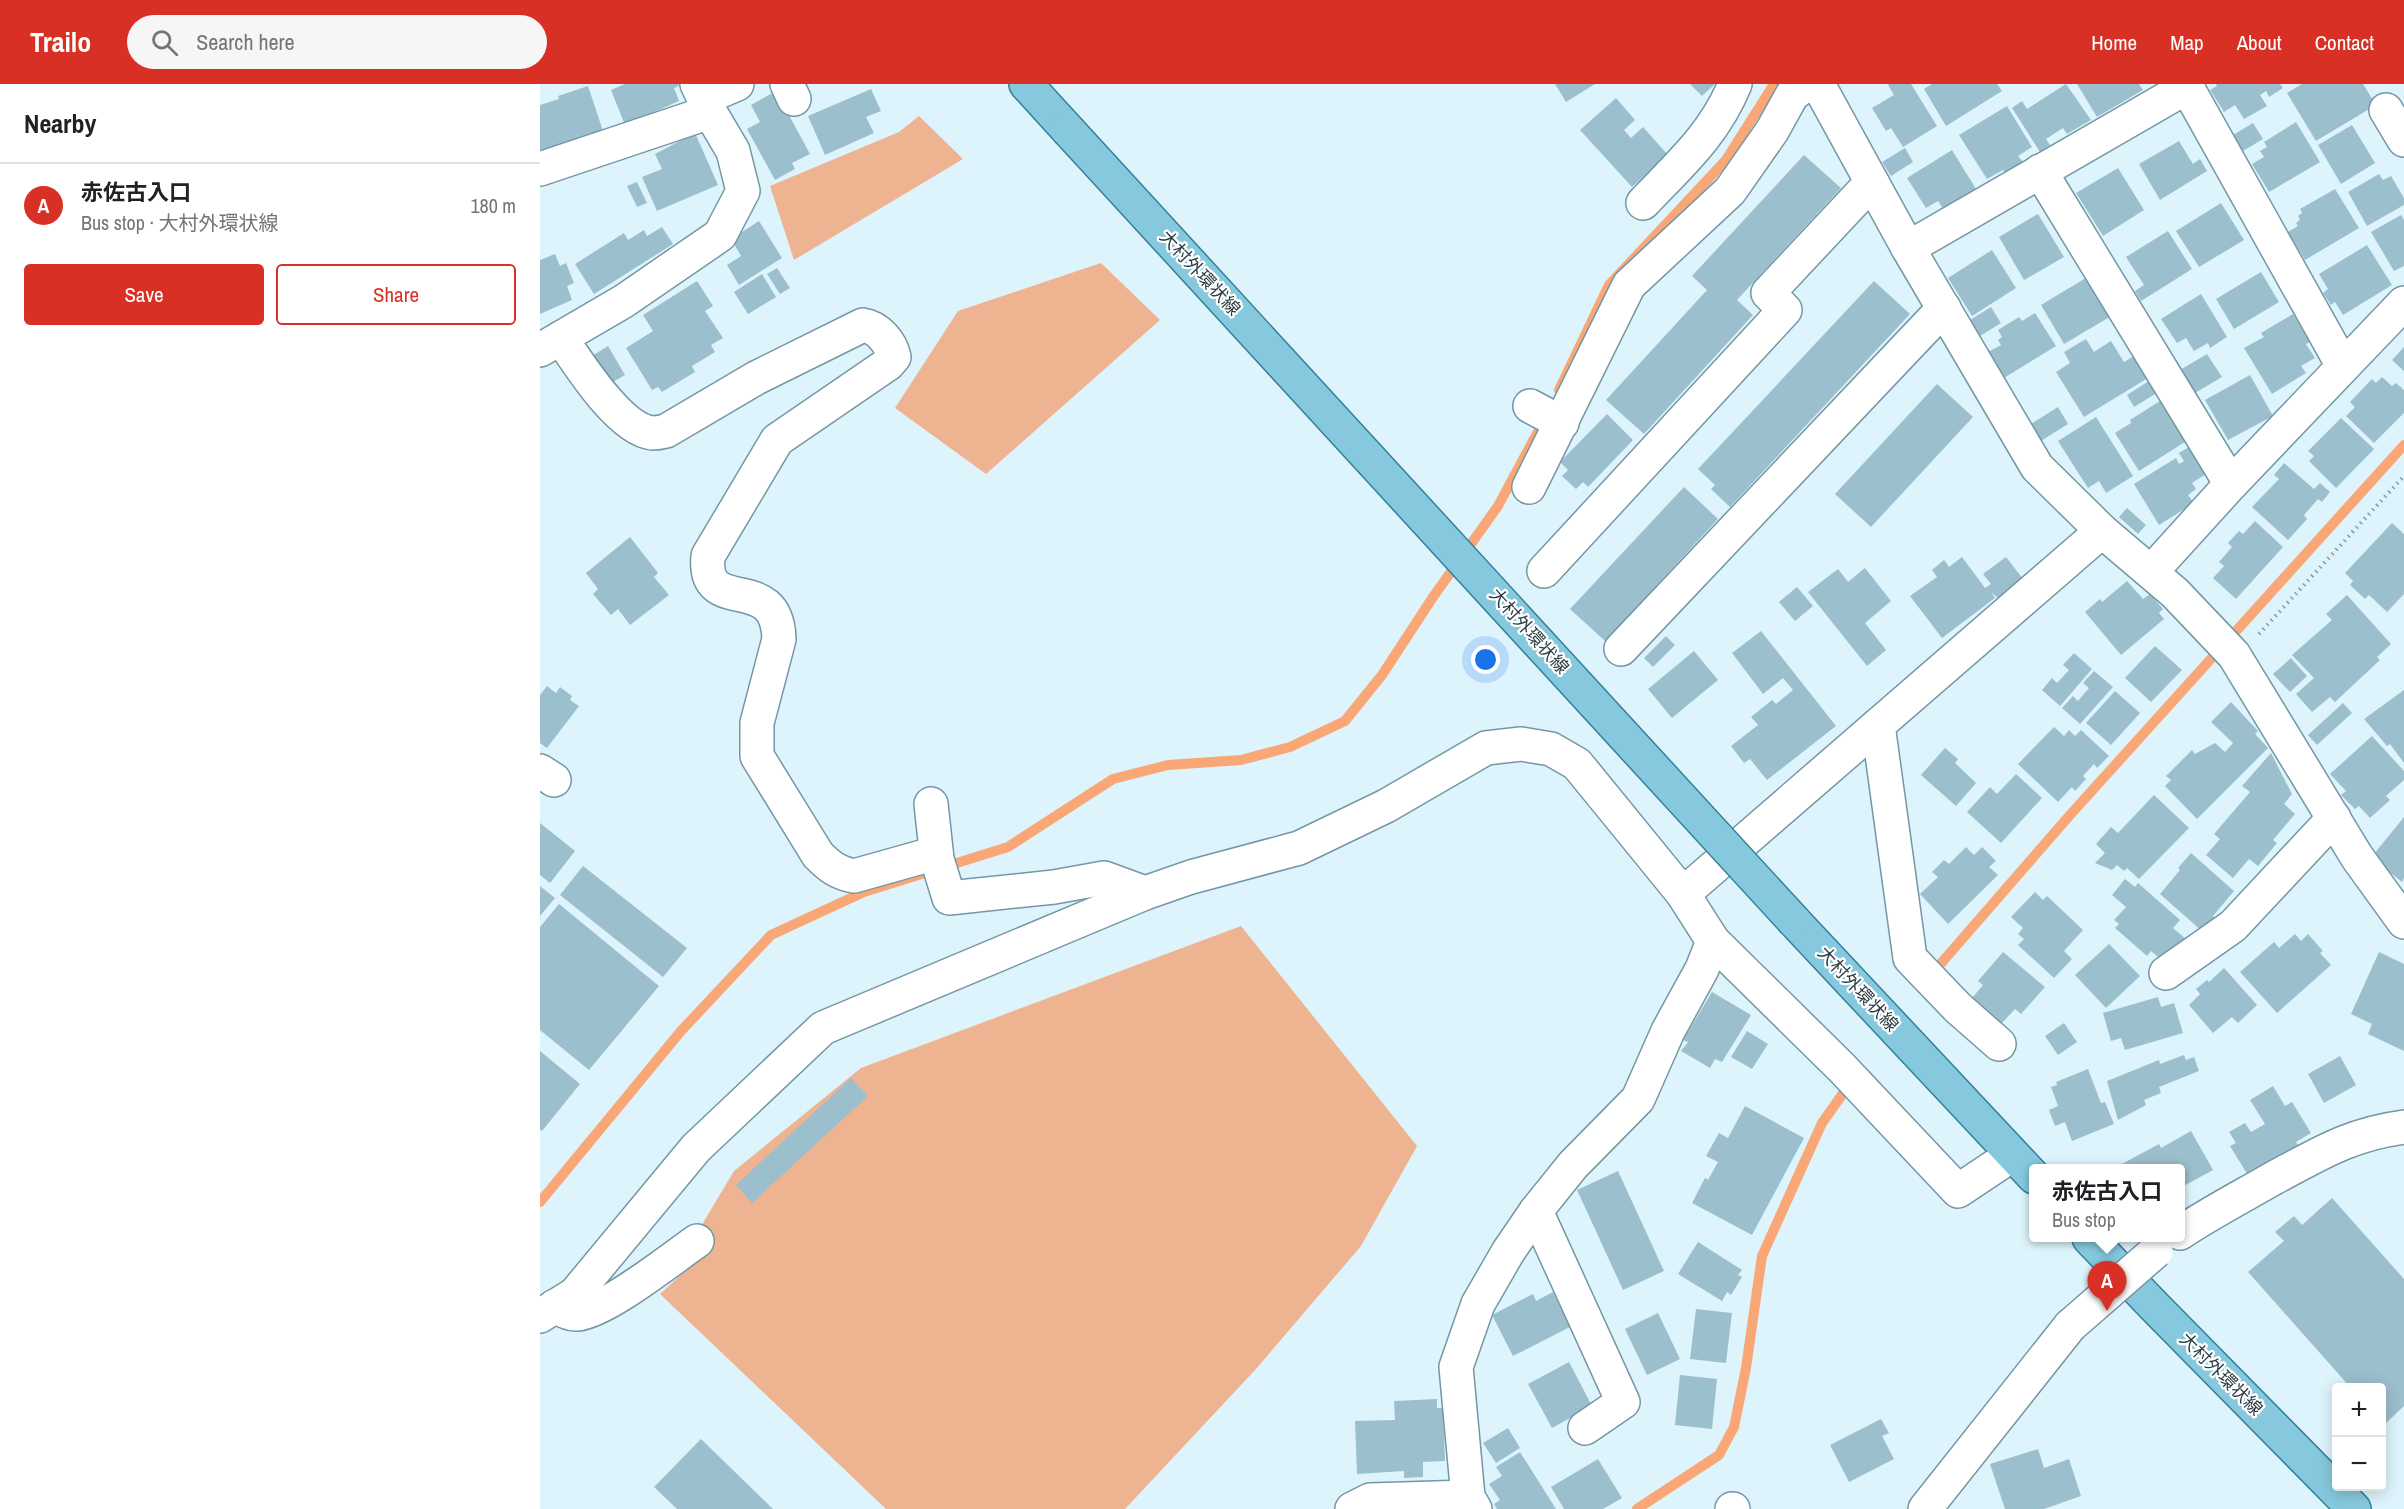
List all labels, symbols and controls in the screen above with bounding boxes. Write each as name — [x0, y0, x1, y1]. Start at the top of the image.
search box — [127, 15, 547, 69]
text: Trailo — [30, 23, 91, 61]
icon: search — [148, 26, 181, 59]
text: Search here — [196, 27, 295, 57]
text: Home — [2091, 28, 2137, 57]
text: Map — [2170, 28, 2204, 57]
text: About — [2237, 28, 2282, 57]
text: Contact — [2315, 28, 2374, 57]
text: Nearby — [24, 106, 96, 141]
text: 赤佐古入口 — [81, 177, 191, 207]
text: A — [38, 192, 49, 219]
text: 180 m — [470, 192, 516, 219]
text: Bus stop · 大村外環状線 — [81, 209, 279, 236]
street label: 大村外環状線 — [1154, 225, 1246, 321]
button: Save — [24, 264, 264, 325]
button: Share — [276, 264, 516, 325]
street label: 大村外環状線 — [1484, 582, 1575, 679]
your location — [1471, 645, 1500, 674]
street label: 大村外環状線 — [1812, 941, 1904, 1037]
popup — [2029, 1164, 2185, 1242]
text: 赤佐古入口 — [2052, 1176, 2162, 1206]
text: Bus stop — [2052, 1206, 2116, 1233]
pin: A — [2088, 1262, 2126, 1311]
street label: 大村外環状線 — [2174, 1327, 2268, 1421]
map controls — [2332, 1383, 2386, 1491]
button: + — [2332, 1383, 2386, 1437]
button: − — [2332, 1437, 2386, 1491]

